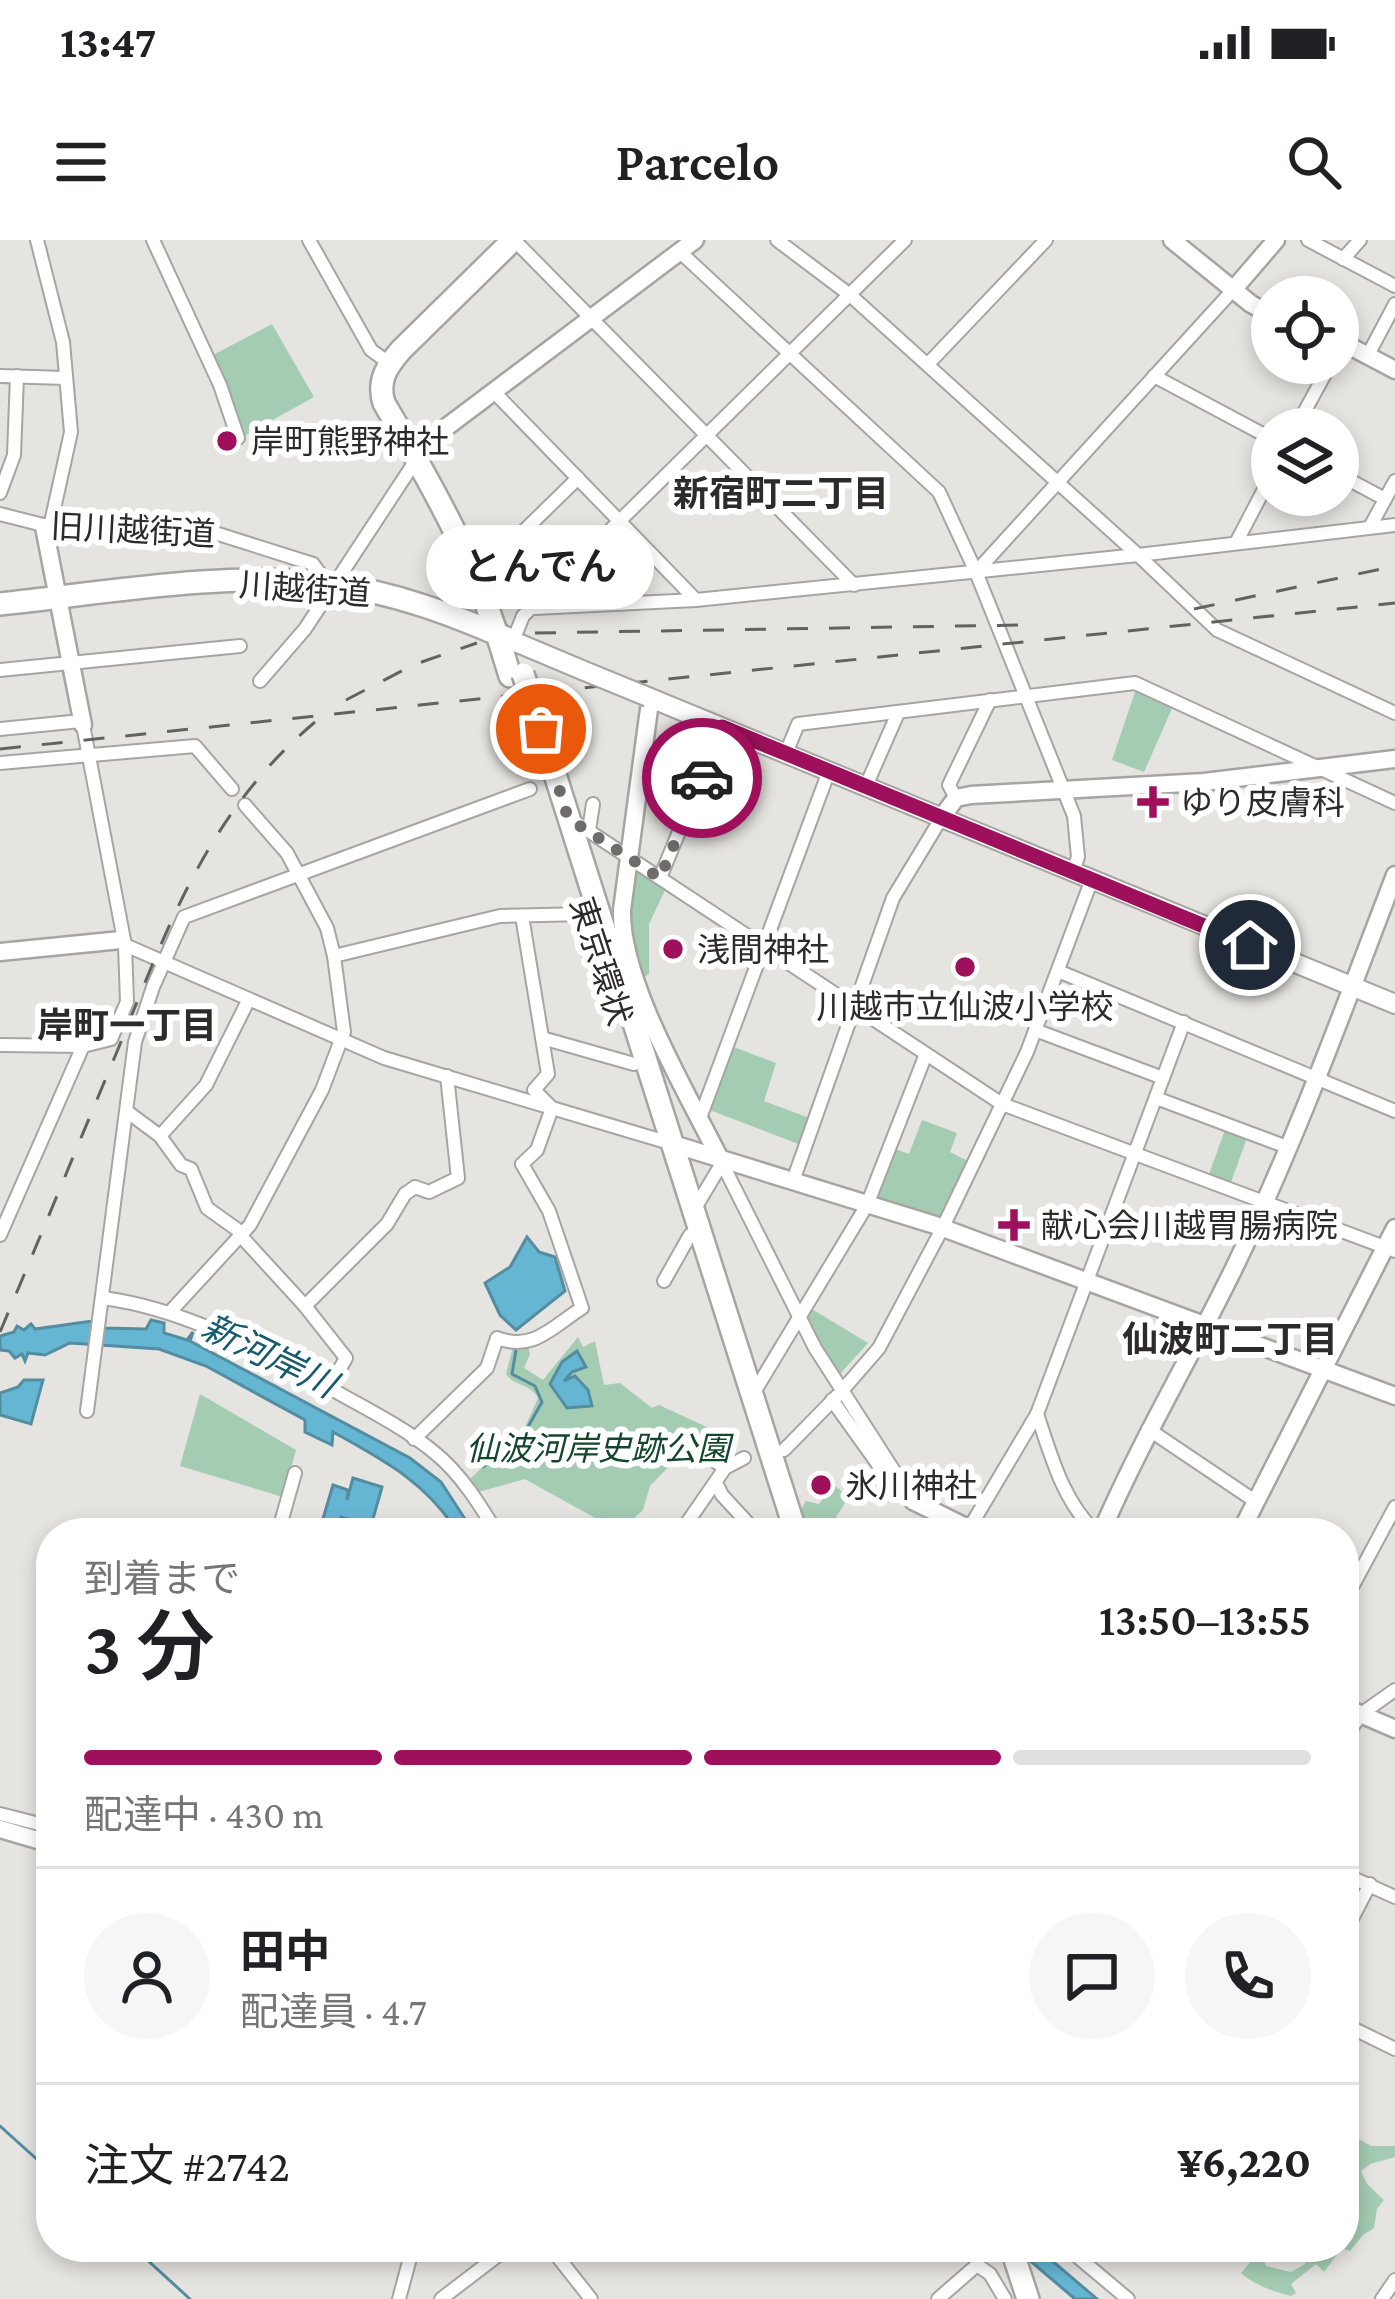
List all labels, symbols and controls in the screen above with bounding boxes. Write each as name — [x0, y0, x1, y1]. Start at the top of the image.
text: 13:47 — [60, 17, 156, 67]
icon: menu — [48, 129, 114, 195]
icon: search — [1281, 129, 1347, 195]
text: Parcelo — [616, 132, 779, 192]
map controls — [1251, 276, 1359, 516]
button: locate — [1251, 276, 1359, 384]
button: layers — [1251, 408, 1359, 516]
place label: 岸町熊野神社 — [251, 423, 449, 460]
marker: 岸町熊野神社 — [214, 428, 240, 454]
district label: 新宿町二丁目 — [673, 474, 889, 514]
street label: 旧川越街道 — [50, 507, 216, 553]
callout: とんでん — [427, 525, 655, 609]
text: とんでん — [463, 545, 617, 588]
street label: 川越街道 — [238, 566, 372, 612]
pin — [490, 678, 592, 780]
icon: bag — [508, 696, 574, 762]
courier — [642, 718, 762, 838]
icon: car — [669, 745, 735, 811]
place label: ゆり皮膚科 — [1180, 784, 1345, 821]
marker: ゆり皮膚科 — [1137, 786, 1169, 818]
street label: 東京環状 — [563, 893, 639, 1029]
pin — [1199, 894, 1301, 996]
icon: home — [1217, 912, 1283, 978]
place label: 浅間神社 — [697, 931, 829, 968]
marker: 浅間神社 — [660, 936, 686, 962]
marker: 川越市立仙波小学校 — [952, 954, 978, 980]
place label: 川越市立仙波小学校 — [817, 988, 1114, 1025]
district label: 岸町一丁目 — [37, 1006, 217, 1046]
place label: 献心会川越胃腸病院 — [1041, 1207, 1338, 1244]
marker: 献心会川越胃腸病院 — [998, 1209, 1030, 1241]
water label: 新河岸川 — [196, 1306, 346, 1407]
district label: 仙波町二丁目 — [1122, 1320, 1338, 1360]
park label: 仙波河岸史跡公園 — [466, 1430, 734, 1467]
place label: 氷川神社 — [845, 1467, 977, 1504]
marker: 氷川神社 — [808, 1472, 834, 1498]
text: 到着まで — [84, 1557, 240, 1600]
text: 13:50–13:55 — [1099, 1595, 1311, 1645]
text: 3 分 — [84, 1604, 214, 1691]
text: 配達中 · 430 m — [84, 1793, 324, 1836]
button: person — [84, 1913, 210, 2039]
button: chat — [1029, 1913, 1155, 2039]
button: phone — [1185, 1913, 1311, 2039]
text: 田中 — [240, 1927, 330, 1977]
text: 配達員 · 4.7 — [240, 1990, 427, 2033]
text: ¥6,220 — [1177, 2137, 1311, 2187]
text: 注文 #2742 — [84, 2141, 290, 2191]

